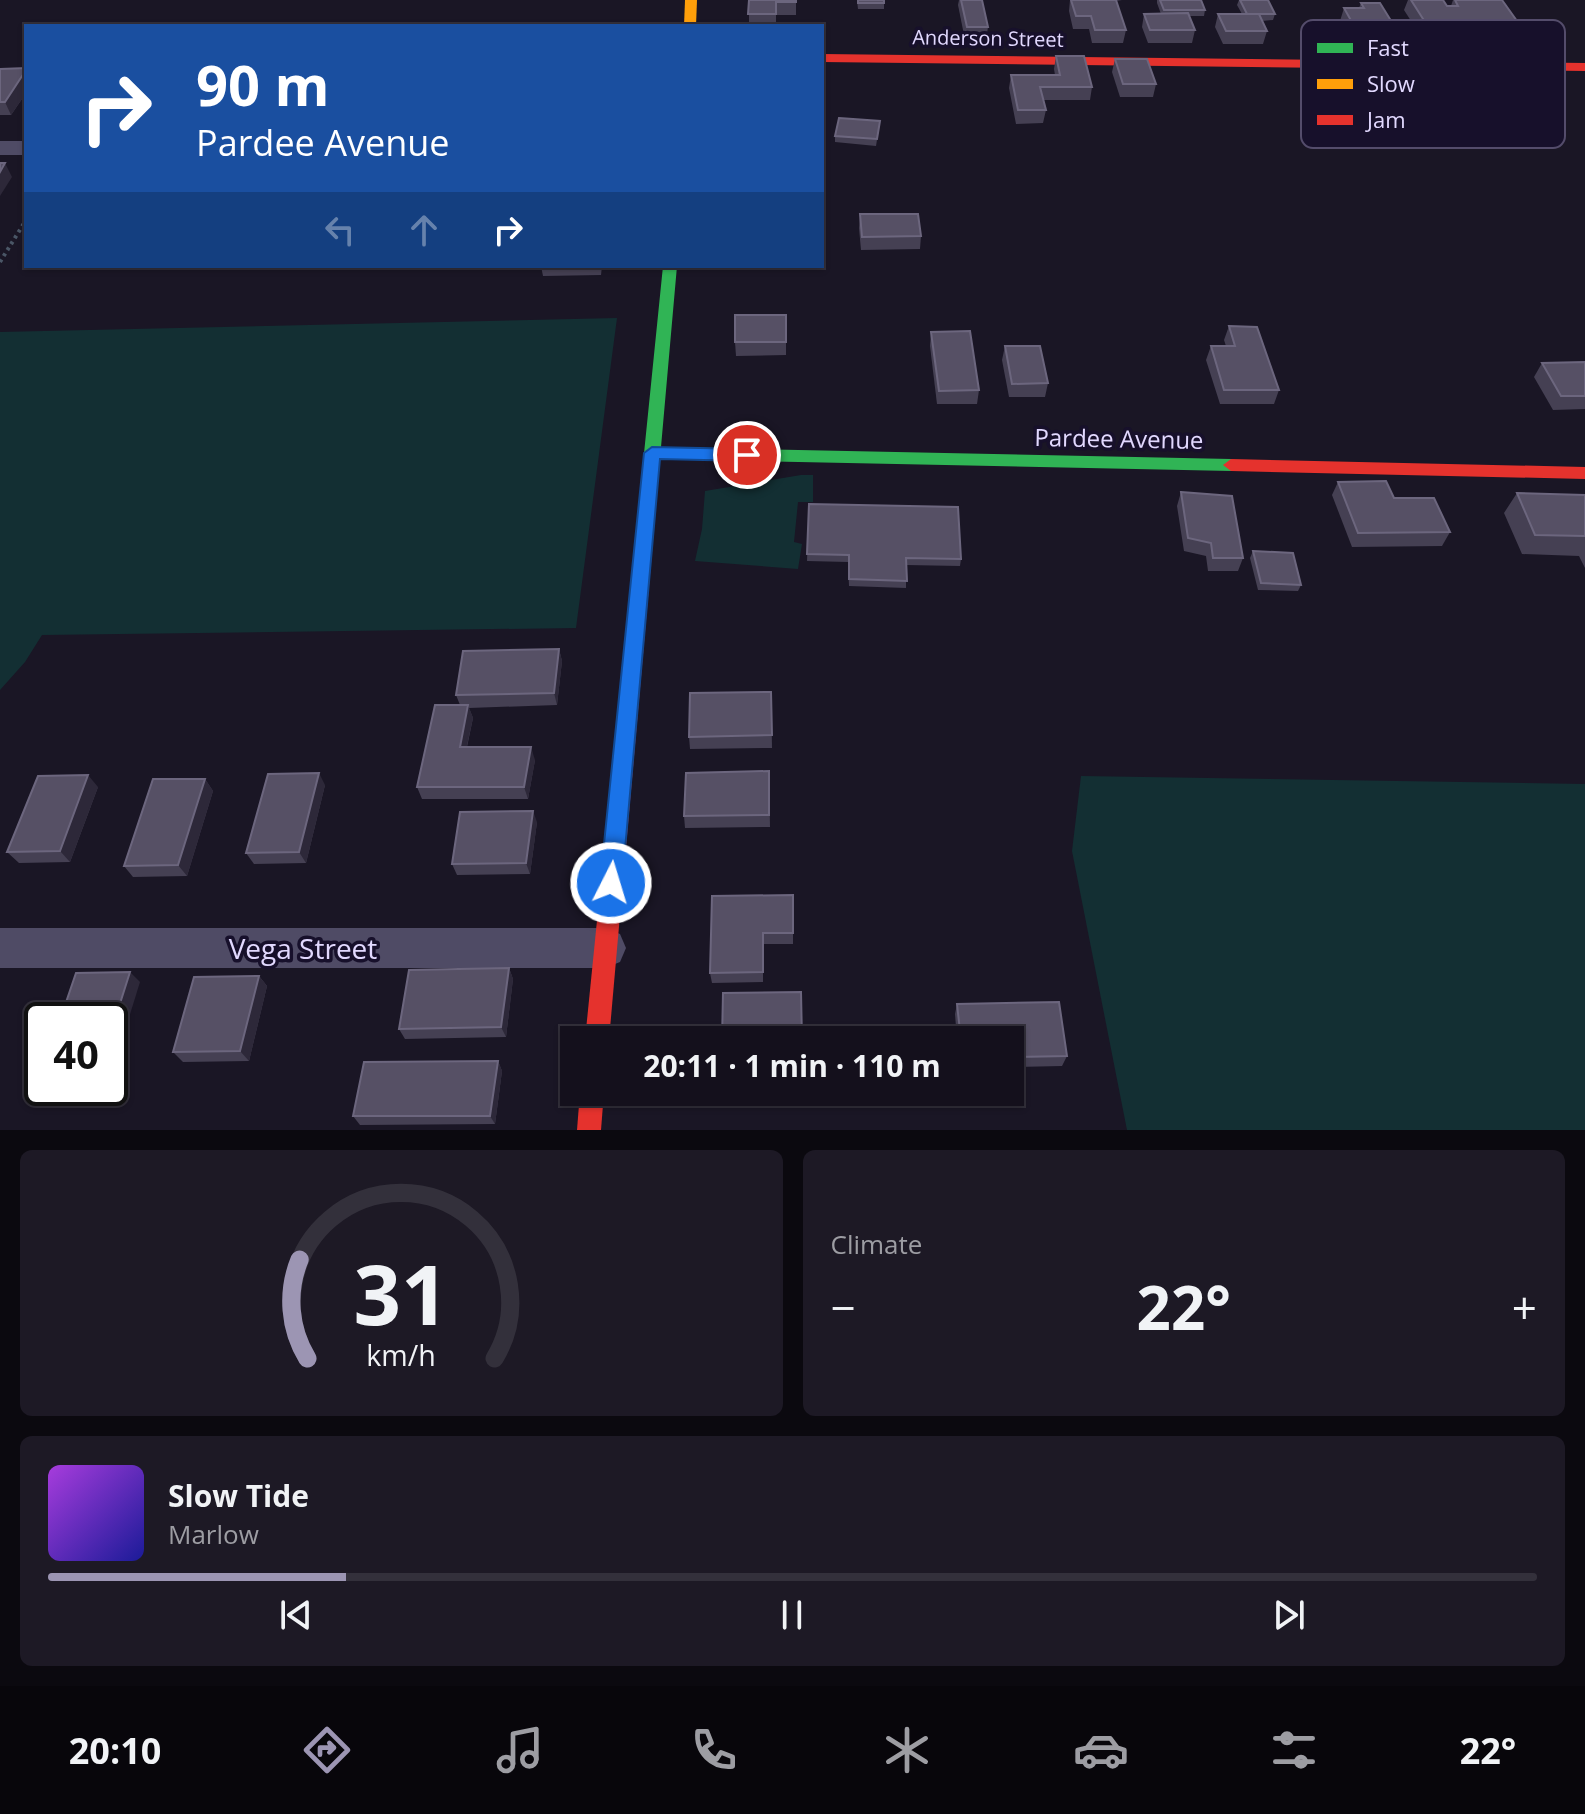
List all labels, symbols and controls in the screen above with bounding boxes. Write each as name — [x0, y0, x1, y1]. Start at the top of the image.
legend — [1301, 20, 1565, 148]
street label: Anderson Street — [912, 23, 1064, 53]
text: Fast — [1367, 32, 1409, 62]
text: 90 m — [196, 46, 330, 122]
icon: right — [64, 56, 168, 160]
text: Slow — [1367, 68, 1415, 98]
text: Jam — [1365, 104, 1406, 134]
text: Pardee Avenue — [196, 118, 450, 167]
icon: left — [318, 208, 362, 252]
icon: ahead — [402, 208, 446, 252]
icon: right — [486, 208, 530, 252]
street label: Pardee Avenue — [1034, 420, 1204, 456]
pin — [713, 421, 781, 489]
icon: arrive — [725, 433, 769, 477]
position arrow — [569, 841, 653, 925]
street label: Vega Street — [229, 929, 377, 967]
speed limit sign: 40 — [24, 1002, 128, 1106]
text: 20:11 · 1 min · 110 m — [643, 1045, 941, 1086]
text: Climate — [831, 1226, 922, 1262]
text: 31 — [354, 1236, 449, 1349]
text: 22° — [1137, 1266, 1231, 1348]
text: − — [831, 1277, 856, 1337]
text: + — [1512, 1277, 1537, 1337]
text: km/h — [367, 1335, 436, 1374]
text: Slow Tide — [168, 1475, 309, 1516]
text: Marlow — [168, 1516, 259, 1552]
icon: previous — [274, 1593, 318, 1637]
icon: pause — [770, 1593, 814, 1637]
icon: next — [1267, 1593, 1311, 1637]
icon: directions — [299, 1722, 355, 1778]
icon: music — [492, 1722, 548, 1778]
icon: phone — [686, 1722, 742, 1778]
icon: climate — [879, 1722, 935, 1778]
icon: car — [1073, 1722, 1129, 1778]
icon: filters — [1266, 1722, 1322, 1778]
text: 20:10 — [69, 1726, 161, 1775]
text: 22° — [1460, 1726, 1516, 1775]

